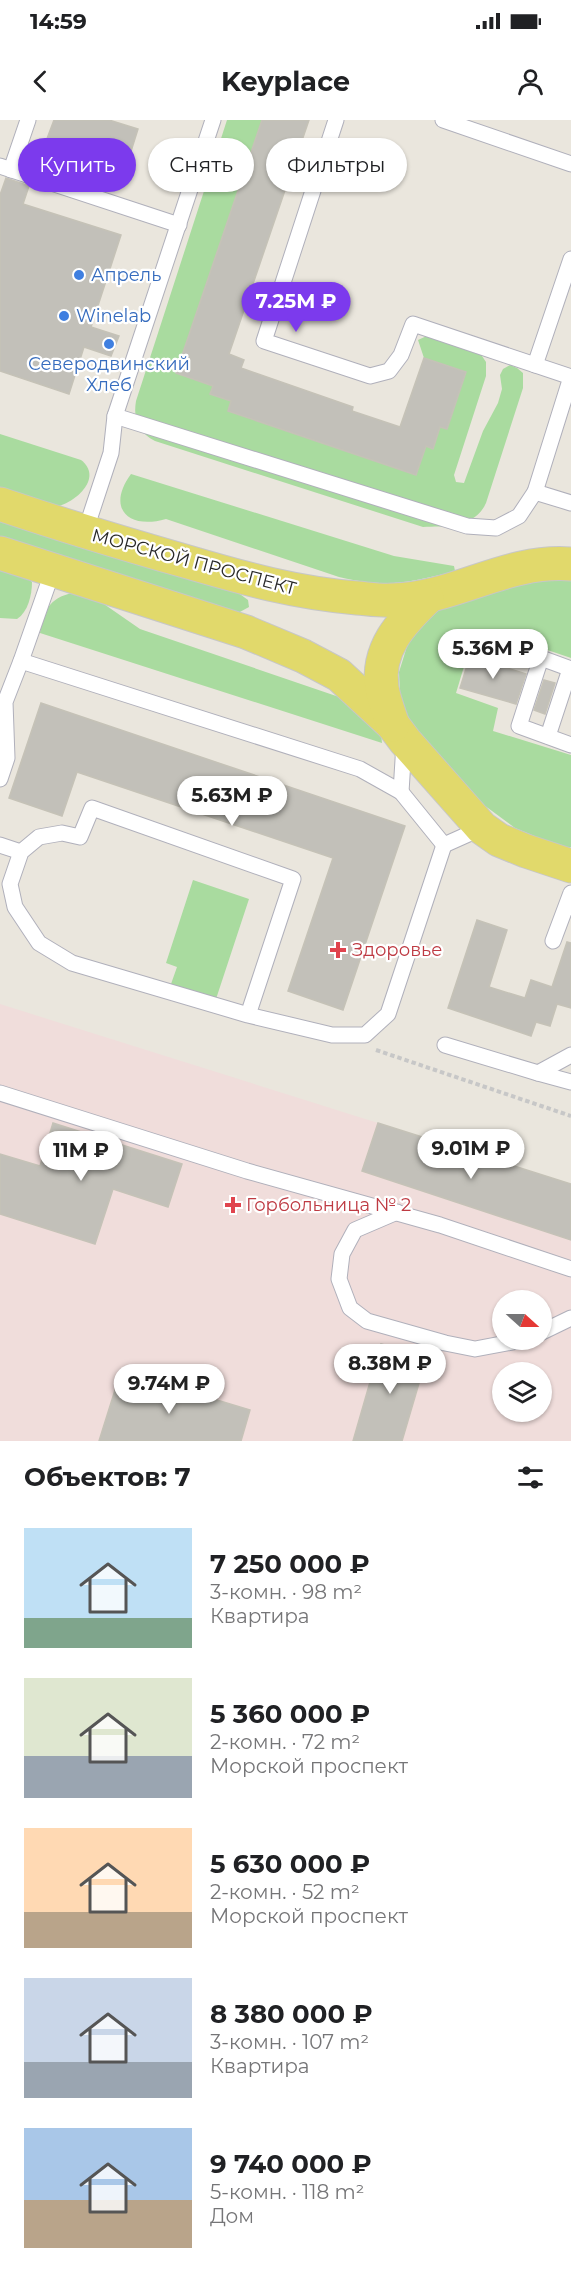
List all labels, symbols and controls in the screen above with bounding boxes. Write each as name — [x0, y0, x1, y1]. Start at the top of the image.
text: 14:59 — [30, 8, 87, 35]
icon: back — [24, 65, 57, 98]
text: Keyplace — [221, 65, 350, 98]
icon: person — [514, 65, 547, 98]
chip: Купить — [18, 138, 136, 192]
chip: Снять — [148, 138, 254, 192]
chip: Фильтры — [266, 138, 407, 192]
place label: Апрель — [91, 264, 161, 286]
marker: Апрель — [72, 268, 86, 282]
pin: 7.25M ₽ — [241, 282, 351, 333]
text: 7.25M ₽ — [256, 289, 336, 313]
place label: Winelab — [76, 305, 151, 327]
marker: Winelab — [57, 309, 71, 323]
marker: Северодвинский Хлеб — [102, 337, 116, 351]
place label: Северодвинский Хлеб — [28, 353, 190, 396]
street label: МОРСКОЙ ПРОСПЕКТ — [89, 524, 299, 600]
pin: 5.36M ₽ — [438, 629, 548, 680]
text: 5.36M ₽ — [452, 636, 534, 660]
pin: 5.63M ₽ — [177, 776, 287, 827]
text: 5.63M ₽ — [191, 783, 273, 807]
place label: Здоровье — [352, 939, 442, 961]
marker: Здоровье — [329, 941, 347, 959]
pin: 9.01M ₽ — [416, 1129, 526, 1180]
pin: 11M ₽ — [39, 1131, 123, 1182]
text: 9.01M ₽ — [431, 1136, 511, 1160]
text: 11M ₽ — [53, 1138, 109, 1162]
place label: Горбольница № 2 — [246, 1194, 411, 1216]
marker: Горбольница № 2 — [224, 1196, 242, 1214]
north arrow — [492, 1290, 552, 1350]
map controls — [492, 1290, 552, 1422]
pin: 8.38M ₽ — [335, 1344, 445, 1395]
text: 8.38M ₽ — [348, 1351, 432, 1375]
button: layers — [492, 1362, 552, 1422]
pin: 9.74M ₽ — [114, 1364, 224, 1415]
text: 9.74M ₽ — [128, 1371, 210, 1395]
text: Объектов: 7 — [24, 1461, 191, 1493]
icon: filters — [514, 1461, 547, 1494]
text: 7 250 000 ₽ — [210, 1548, 370, 1580]
icon: home — [72, 1552, 144, 1624]
text: 3-комн. · 98 m² — [210, 1580, 362, 1604]
text: Квартира — [210, 1604, 310, 1628]
text: 5 360 000 ₽ — [210, 1698, 370, 1730]
icon: home — [72, 1702, 144, 1774]
text: 2-комн. · 72 m² — [210, 1730, 360, 1754]
text: Морской проспект — [210, 1754, 408, 1778]
text: 5 630 000 ₽ — [210, 1848, 370, 1880]
icon: home — [72, 1852, 144, 1924]
text: 2-комн. · 52 m² — [210, 1880, 360, 1904]
text: Морской проспект — [210, 1904, 408, 1928]
text: 8 380 000 ₽ — [210, 1998, 373, 2030]
icon: home — [72, 2002, 144, 2074]
text: 3-комн. · 107 m² — [210, 2030, 369, 2054]
text: Квартира — [210, 2054, 310, 2078]
text: 9 740 000 ₽ — [210, 2148, 372, 2180]
icon: home — [72, 2152, 144, 2224]
text: 5-комн. · 118 m² — [210, 2180, 364, 2204]
text: Дом — [210, 2204, 254, 2228]

